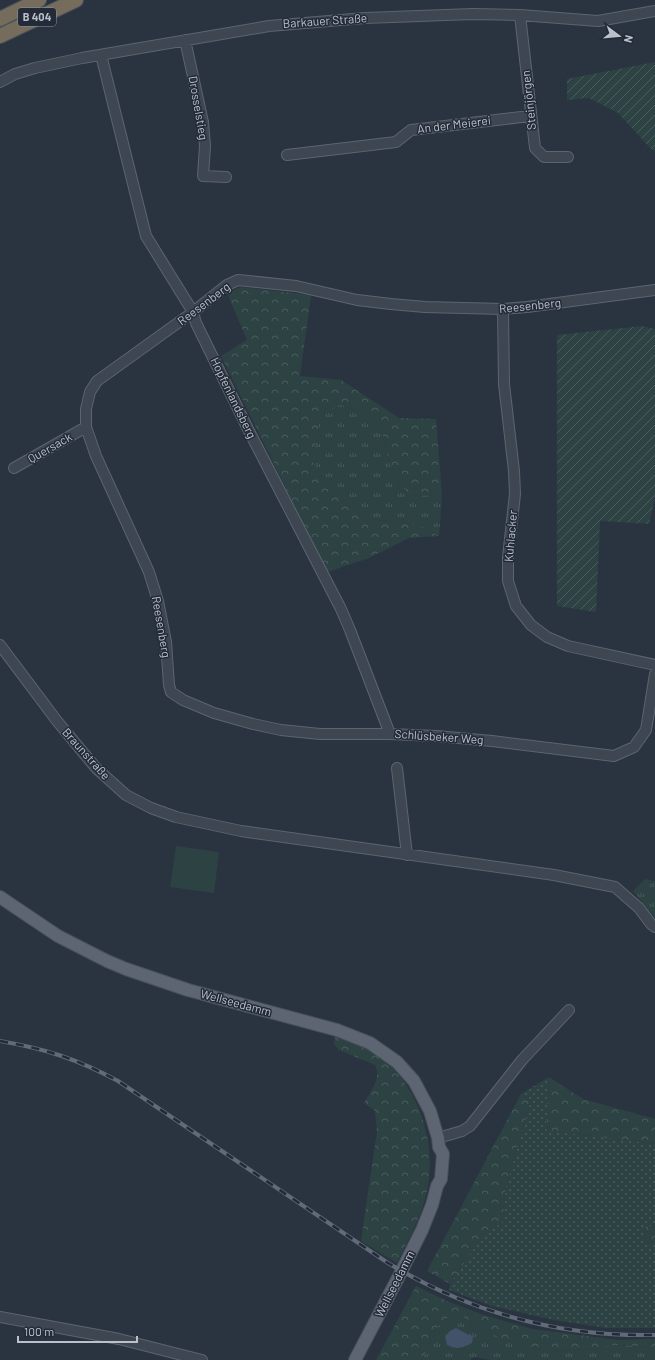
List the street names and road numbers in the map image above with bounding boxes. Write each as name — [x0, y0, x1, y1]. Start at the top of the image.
road number: B 404 — [18, 8, 56, 26]
street label: Barkauer Straße — [282, 10, 368, 30]
street label: Steinjörgen — [518, 70, 538, 131]
street label: Drosselstieg — [186, 75, 212, 141]
street label: An der Meierei — [416, 113, 491, 135]
street label: Reesenberg — [174, 279, 232, 327]
street label: Reesenberg — [498, 295, 562, 315]
street label: Hopfenlandsberg — [208, 355, 260, 440]
street label: Quersack — [25, 429, 74, 465]
street label: Kuhlacker — [501, 509, 519, 562]
street label: Reesenberg — [150, 595, 174, 659]
street label: Braunstraße — [60, 725, 114, 782]
street label: Schlüsbeker Weg — [394, 726, 484, 746]
street label: Wellseedamm — [199, 986, 273, 1018]
street label: Wellseedamm — [371, 1248, 417, 1319]

